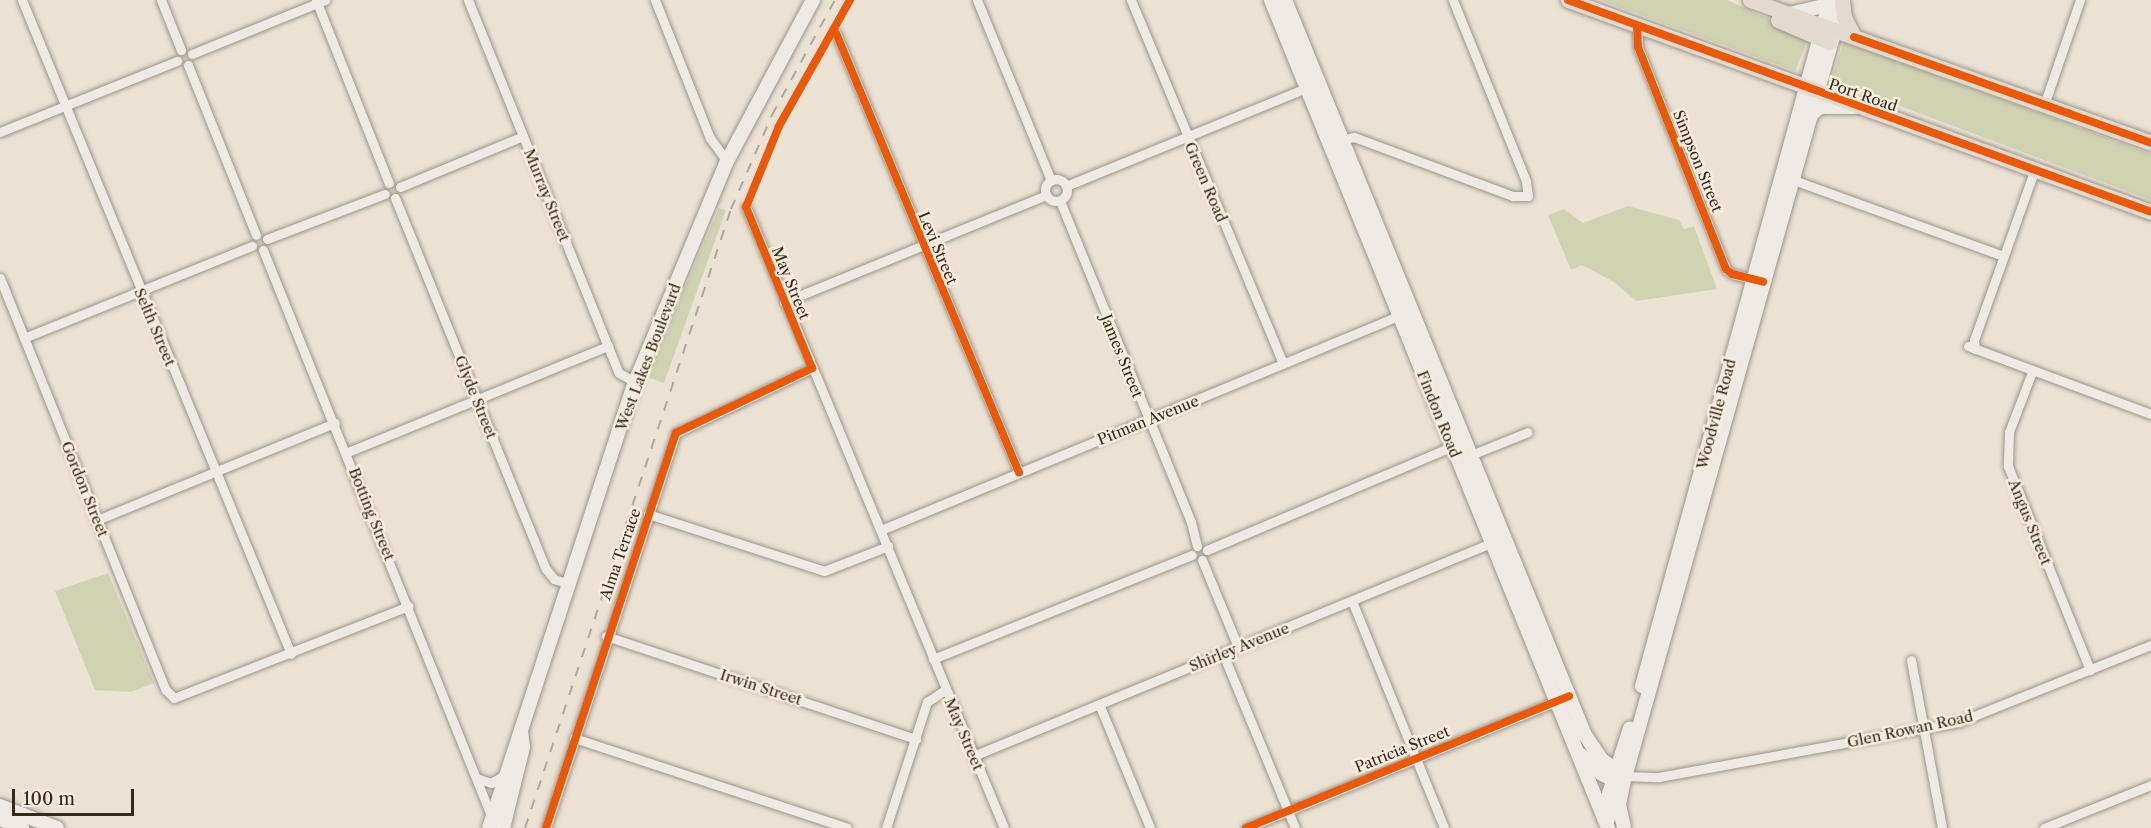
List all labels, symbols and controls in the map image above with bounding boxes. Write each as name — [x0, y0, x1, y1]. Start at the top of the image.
street label: Port Road — [1826, 75, 1900, 115]
street label: Simpson Street — [1669, 107, 1727, 215]
street label: Green Road — [1181, 139, 1231, 225]
street label: Murray Street — [520, 146, 574, 244]
street label: Levi Street — [915, 209, 961, 287]
street label: May Street — [768, 244, 814, 322]
street label: West Lakes Boulevard — [612, 281, 684, 433]
street label: Selth Street — [130, 285, 180, 369]
street label: James Street — [1097, 312, 1147, 400]
street label: Glyde Street — [451, 353, 501, 441]
street label: Woodville Road — [1693, 357, 1739, 471]
street label: Findon Road — [1413, 368, 1465, 460]
street label: Pitman Avenue — [1094, 391, 1202, 449]
street label: Gordon Street — [58, 439, 112, 539]
street label: Botting Street — [345, 465, 399, 563]
street label: Angus Street — [2005, 477, 2055, 567]
street label: Alma Terrace — [596, 506, 644, 602]
street label: Shirley Avenue — [1186, 619, 1292, 675]
street label: Irwin Street — [718, 665, 804, 709]
street label: May Street — [941, 695, 987, 773]
street label: Glen Rowan Road — [1845, 707, 1975, 751]
street label: Patricia Street — [1352, 722, 1452, 776]
scale bar — [15, 777, 136, 815]
text: 100 m — [23, 788, 75, 810]

